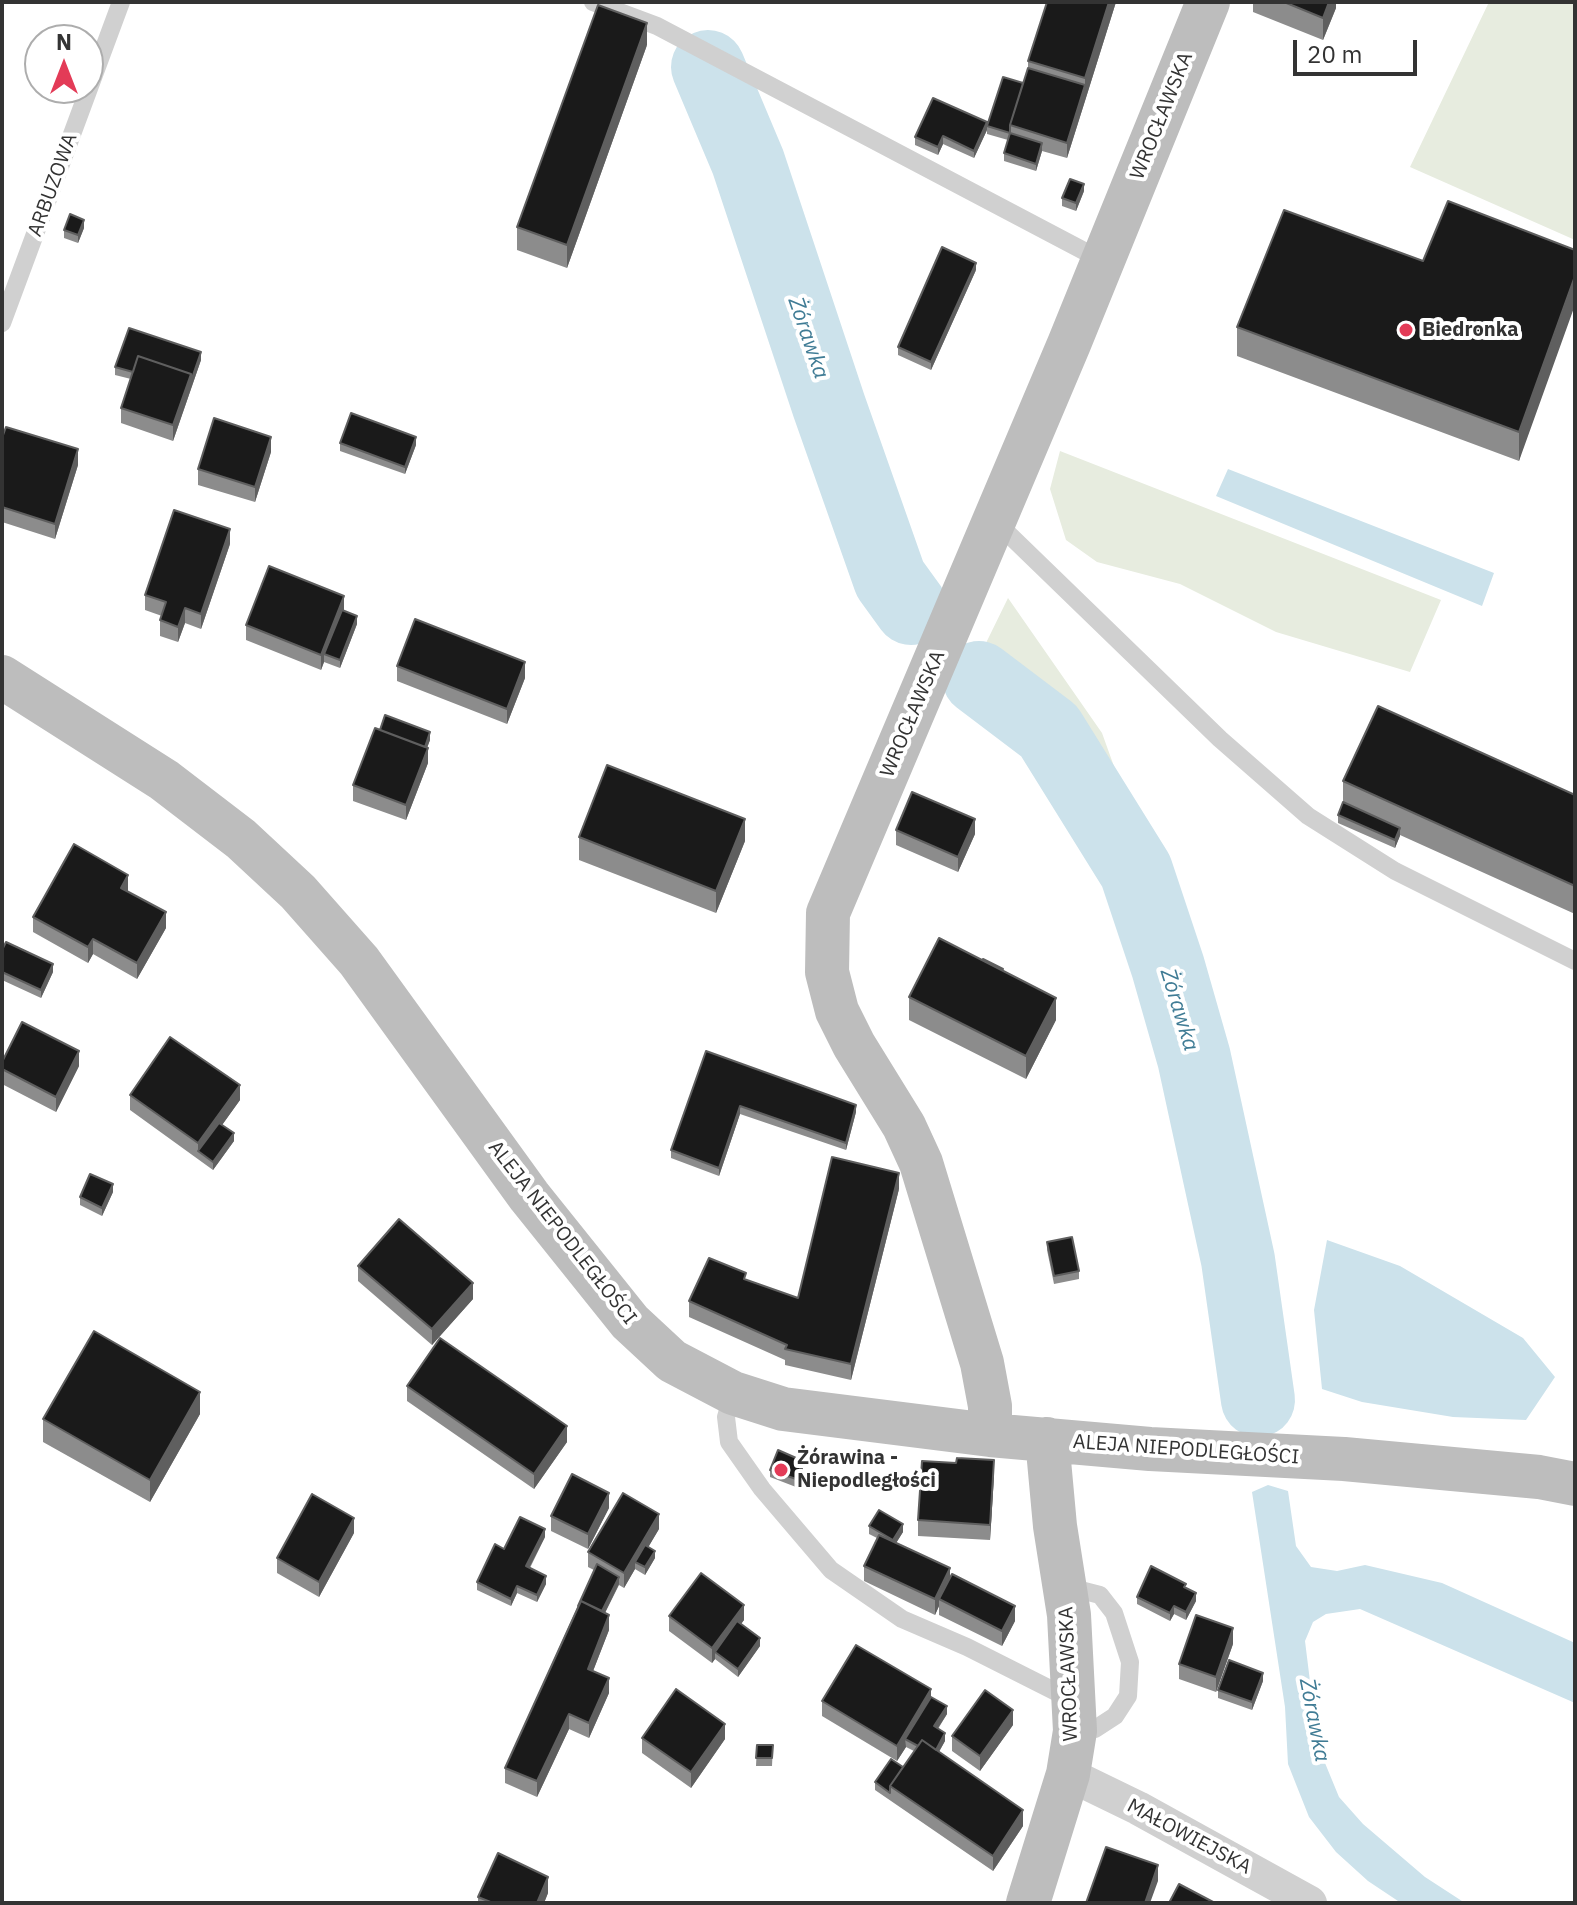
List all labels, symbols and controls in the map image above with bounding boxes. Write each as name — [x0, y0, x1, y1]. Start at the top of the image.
north arrow — [24, 24, 104, 104]
scale bar — [1297, 24, 1421, 74]
text: N — [56, 27, 72, 56]
text: 20 m — [1307, 38, 1362, 70]
street label: WROCŁAWSKA — [1126, 49, 1198, 183]
street label: ARBUZOWA — [23, 130, 83, 240]
water label: Żórawka — [782, 294, 834, 382]
place label: Biedronka — [1422, 318, 1519, 342]
marker: Biedronka — [1397, 321, 1415, 339]
street label: WROCŁAWSKA — [876, 647, 950, 781]
water label: Żórawka — [1154, 966, 1204, 1054]
street label: ALEJA NIEPODLEGŁOŚCI — [483, 1136, 641, 1330]
street label: ALEJA NIEPODLEGŁOŚCI — [1072, 1430, 1300, 1470]
place label: Żórawina - Niepodległości — [797, 1446, 936, 1493]
marker: Żórawina - Niepodległości — [772, 1461, 790, 1479]
street label: WROCŁAWSKA — [1055, 1606, 1083, 1742]
water label: Żórawka — [1293, 1676, 1335, 1764]
street label: MAŁOWIEJSKA — [1123, 1794, 1255, 1880]

